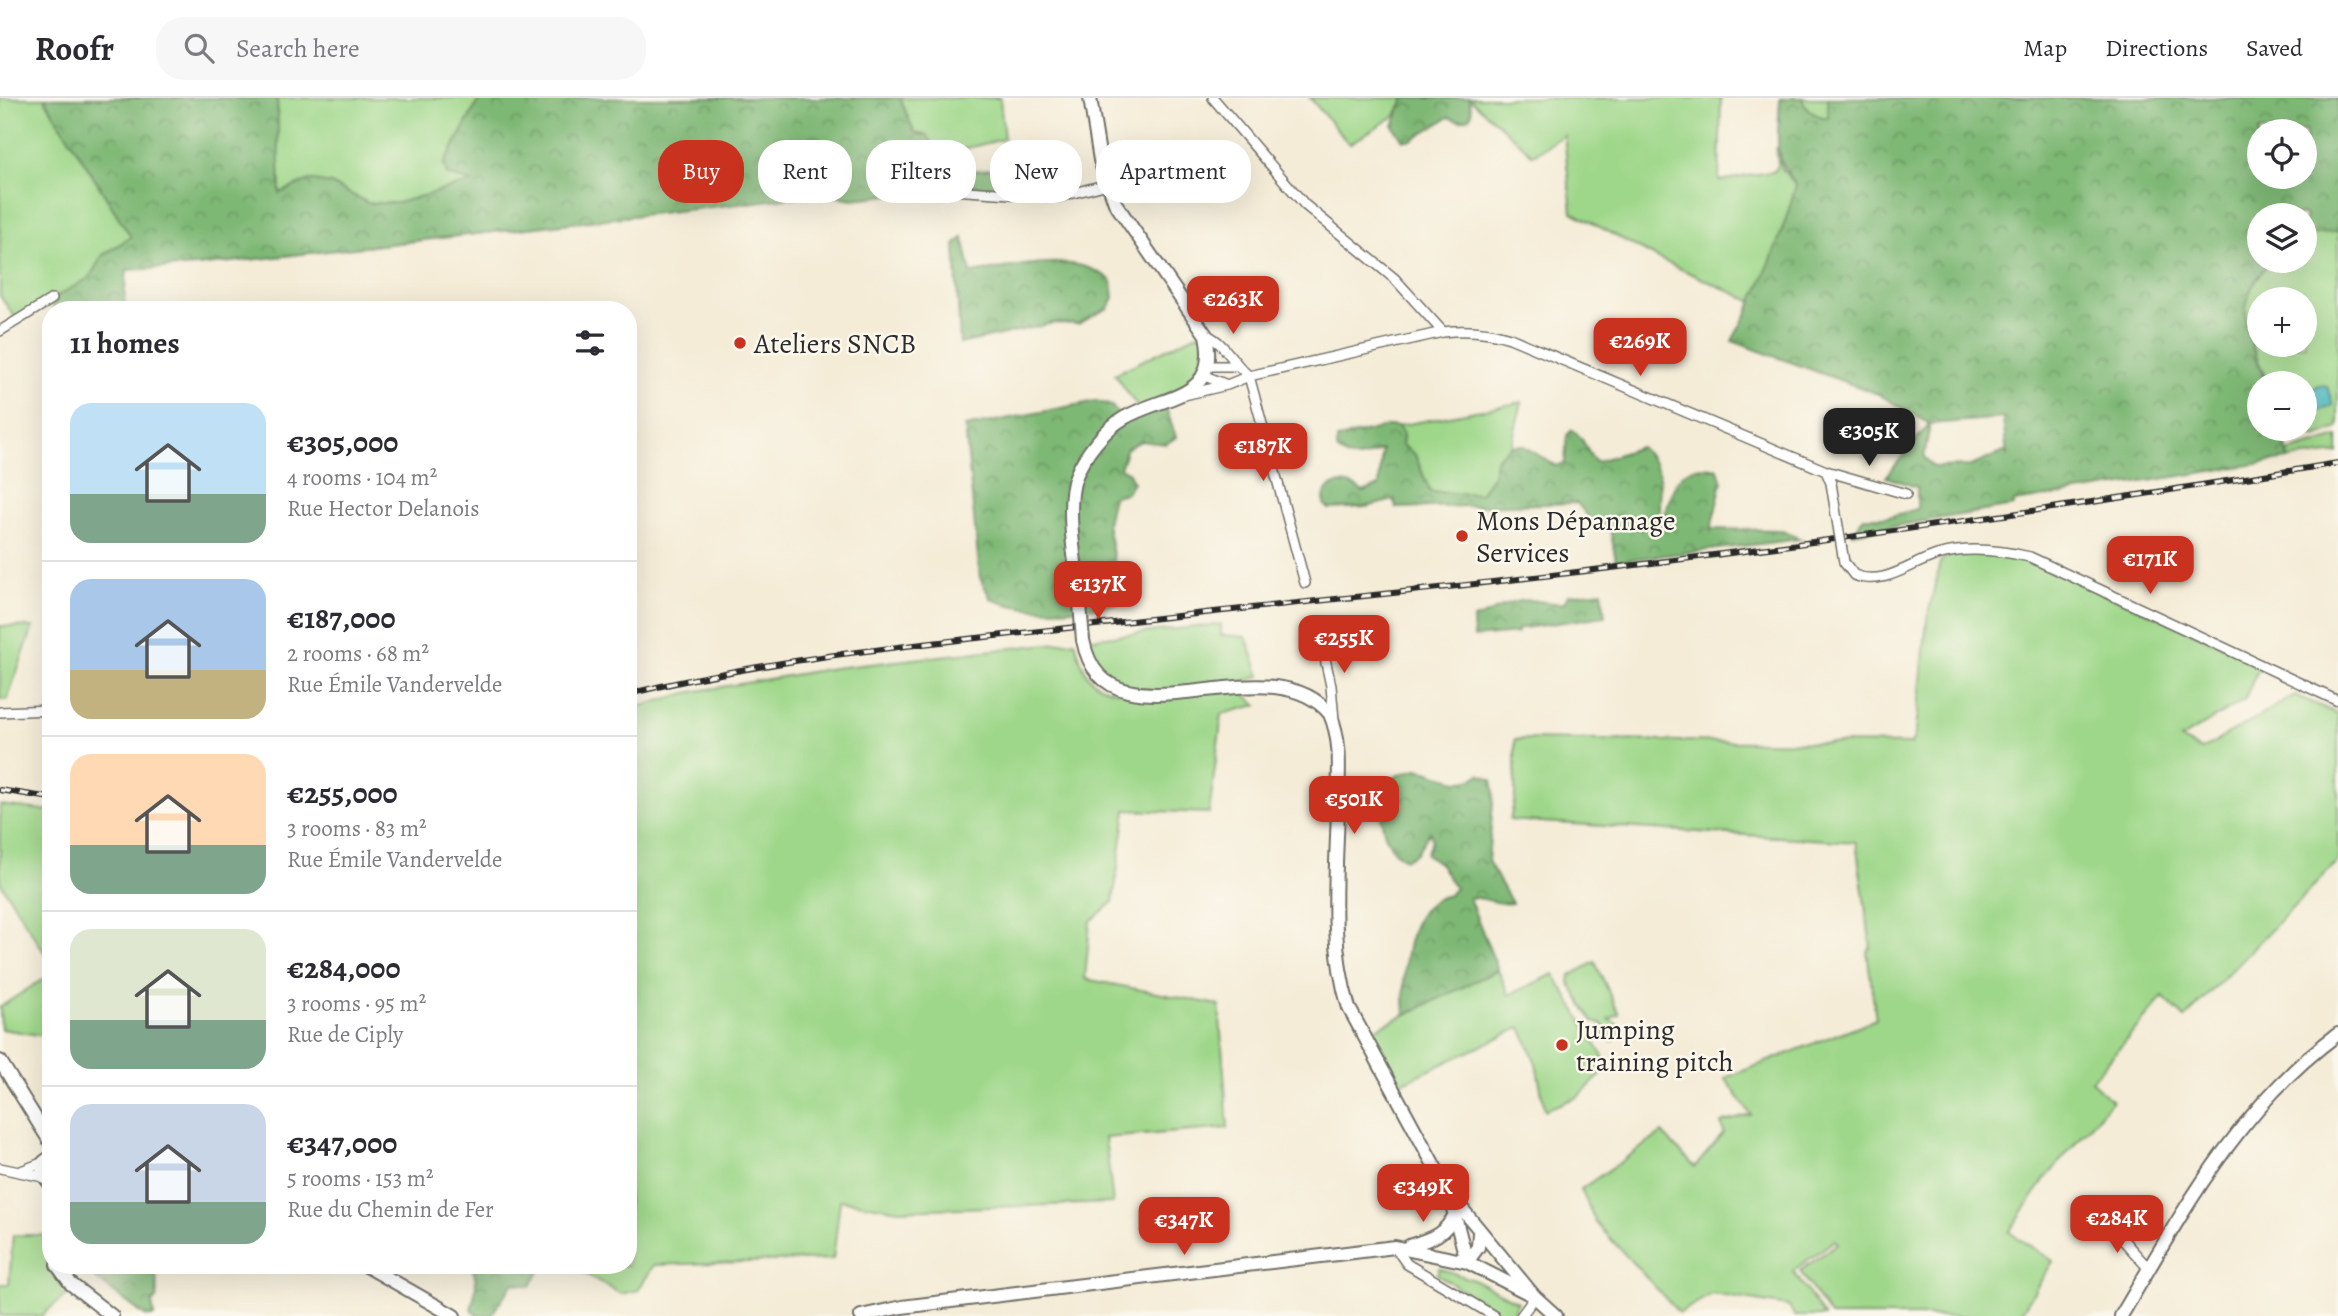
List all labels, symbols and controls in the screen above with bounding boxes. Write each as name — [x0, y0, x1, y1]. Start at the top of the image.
search box — [156, 17, 646, 80]
text: Roofr — [35, 26, 114, 71]
icon: search — [180, 29, 218, 67]
text: Search here — [236, 31, 360, 66]
text: Map — [2023, 32, 2067, 64]
text: Directions — [2105, 32, 2208, 64]
text: Saved — [2246, 32, 2303, 64]
map controls — [2247, 119, 2317, 441]
button: locate — [2247, 119, 2317, 189]
chip: Buy — [658, 140, 744, 203]
chip: Rent — [758, 140, 852, 203]
chip: Filters — [866, 140, 976, 203]
chip: New — [990, 140, 1082, 203]
chip: Apartment — [1096, 140, 1251, 203]
button: layers — [2247, 203, 2317, 273]
pin: €263K — [1184, 276, 1282, 336]
text: €263K — [1203, 283, 1263, 314]
button: + — [2247, 287, 2317, 357]
pin: €269K — [1591, 318, 1689, 378]
text: 11 homes — [70, 323, 180, 363]
icon: filters — [571, 324, 609, 362]
place label: Ateliers SNCB — [753, 325, 916, 363]
text: €269K — [1610, 325, 1670, 356]
marker: Ateliers SNCB — [732, 335, 748, 351]
button: − — [2247, 371, 2317, 441]
pin: €305K — [1820, 408, 1918, 468]
text: €305K — [1839, 415, 1899, 446]
text: €305,000 — [287, 422, 398, 462]
pin: €187K — [1214, 424, 1312, 483]
text: €187K — [1234, 430, 1292, 461]
icon: home — [126, 431, 210, 515]
text: 4 rooms · 104 m² — [287, 462, 437, 493]
text: Rue Hector Delanois — [287, 493, 480, 524]
place label: Mons Dépannage Services — [1476, 502, 1676, 572]
marker: Mons Dépannage Services — [1454, 528, 1470, 544]
pin: €171K — [2101, 536, 2199, 596]
text: €171K — [2123, 543, 2177, 574]
pin: €137K — [1049, 561, 1147, 621]
text: €137K — [1070, 568, 1126, 599]
text: €187,000 — [287, 598, 396, 638]
icon: home — [126, 607, 210, 691]
pin: €255K — [1295, 616, 1393, 675]
text: €255K — [1314, 622, 1374, 653]
text: 2 rooms · 68 m² — [287, 638, 429, 669]
text: Rue Émile Vandervelde — [287, 669, 502, 700]
text: €255,000 — [287, 773, 398, 813]
pin: €501K — [1305, 776, 1403, 836]
icon: home — [126, 782, 210, 866]
text: €501K — [1325, 783, 1383, 814]
text: 3 rooms · 83 m² — [287, 813, 427, 844]
text: Rue Émile Vandervelde — [287, 844, 502, 875]
text: €284,000 — [287, 948, 401, 988]
icon: home — [126, 957, 210, 1041]
text: 3 rooms · 95 m² — [287, 988, 426, 1019]
place label: Jumping training pitch — [1576, 1011, 1734, 1081]
text: Rue de Ciply — [287, 1019, 403, 1050]
marker: Jumping training pitch — [1554, 1037, 1570, 1053]
text: €347,000 — [287, 1123, 397, 1163]
icon: home — [126, 1132, 210, 1216]
text: 5 rooms · 153 m² — [287, 1163, 434, 1194]
pin: €349K — [1374, 1164, 1472, 1224]
text: €349K — [1393, 1171, 1453, 1202]
text: Rue du Chemin de Fer — [287, 1194, 494, 1225]
pin: €284K — [2068, 1196, 2166, 1255]
pin: €347K — [1135, 1198, 1233, 1257]
text: €284K — [2086, 1202, 2148, 1233]
text: €347K — [1155, 1204, 1213, 1235]

